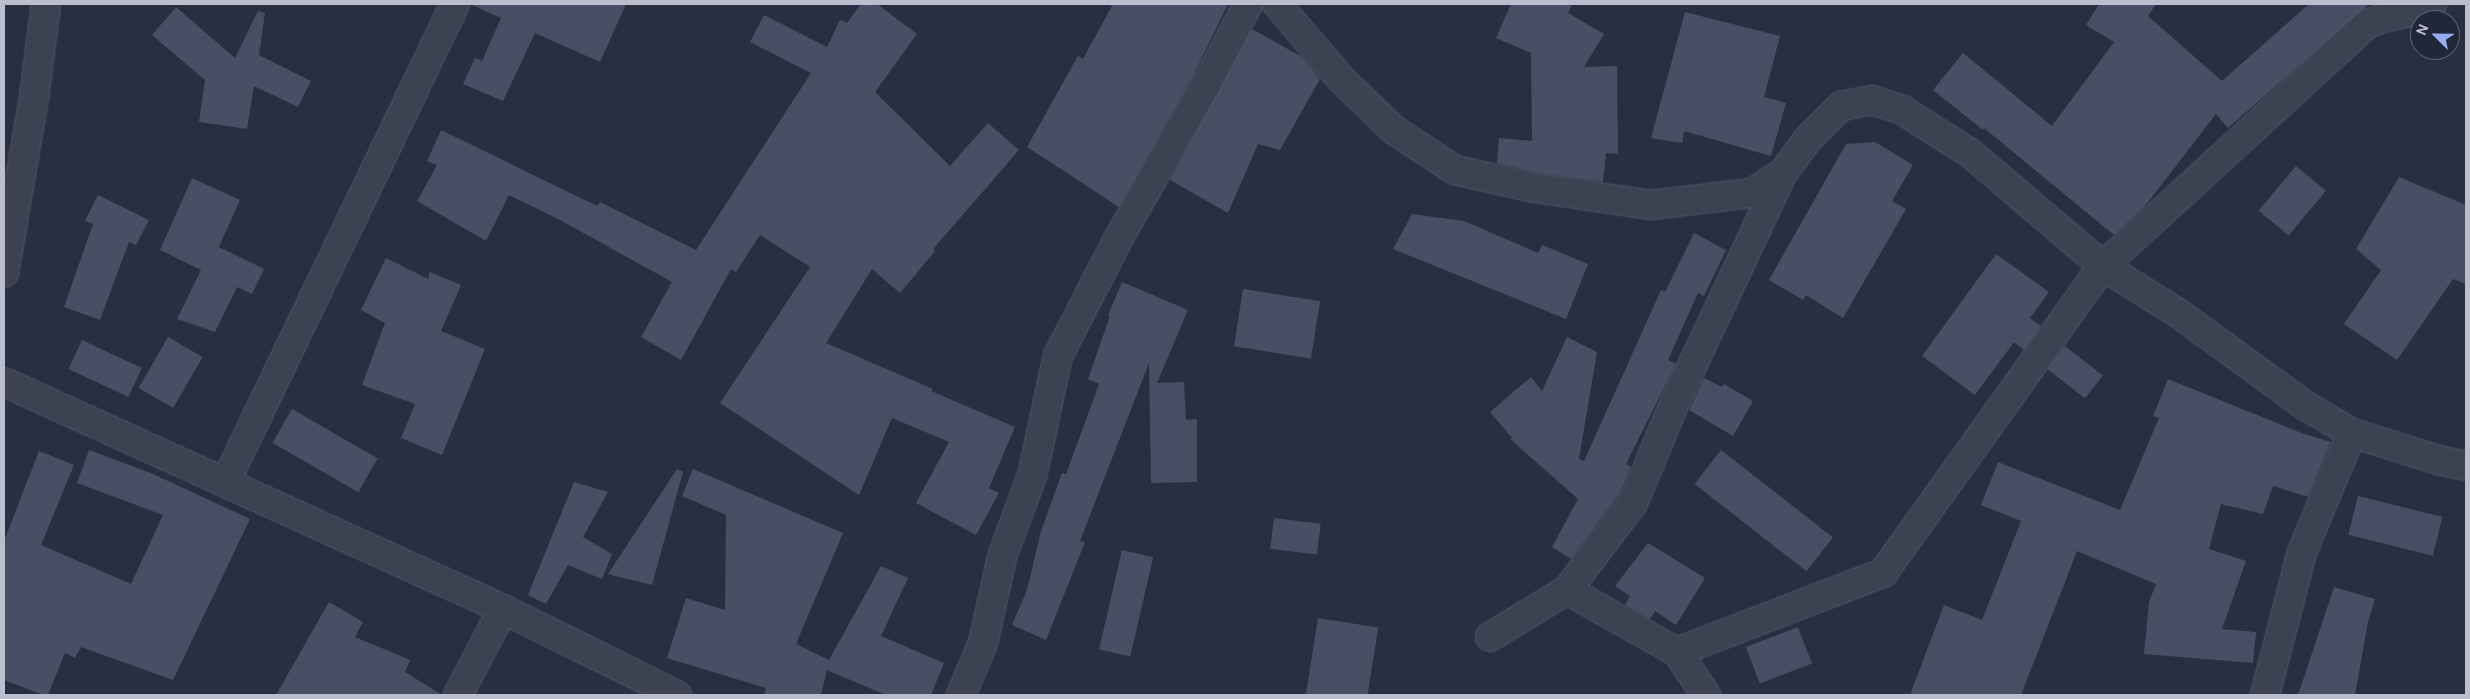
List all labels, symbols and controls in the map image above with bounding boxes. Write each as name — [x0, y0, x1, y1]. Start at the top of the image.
north arrow — [2410, 10, 2460, 60]
text: N — [2412, 21, 2432, 38]

